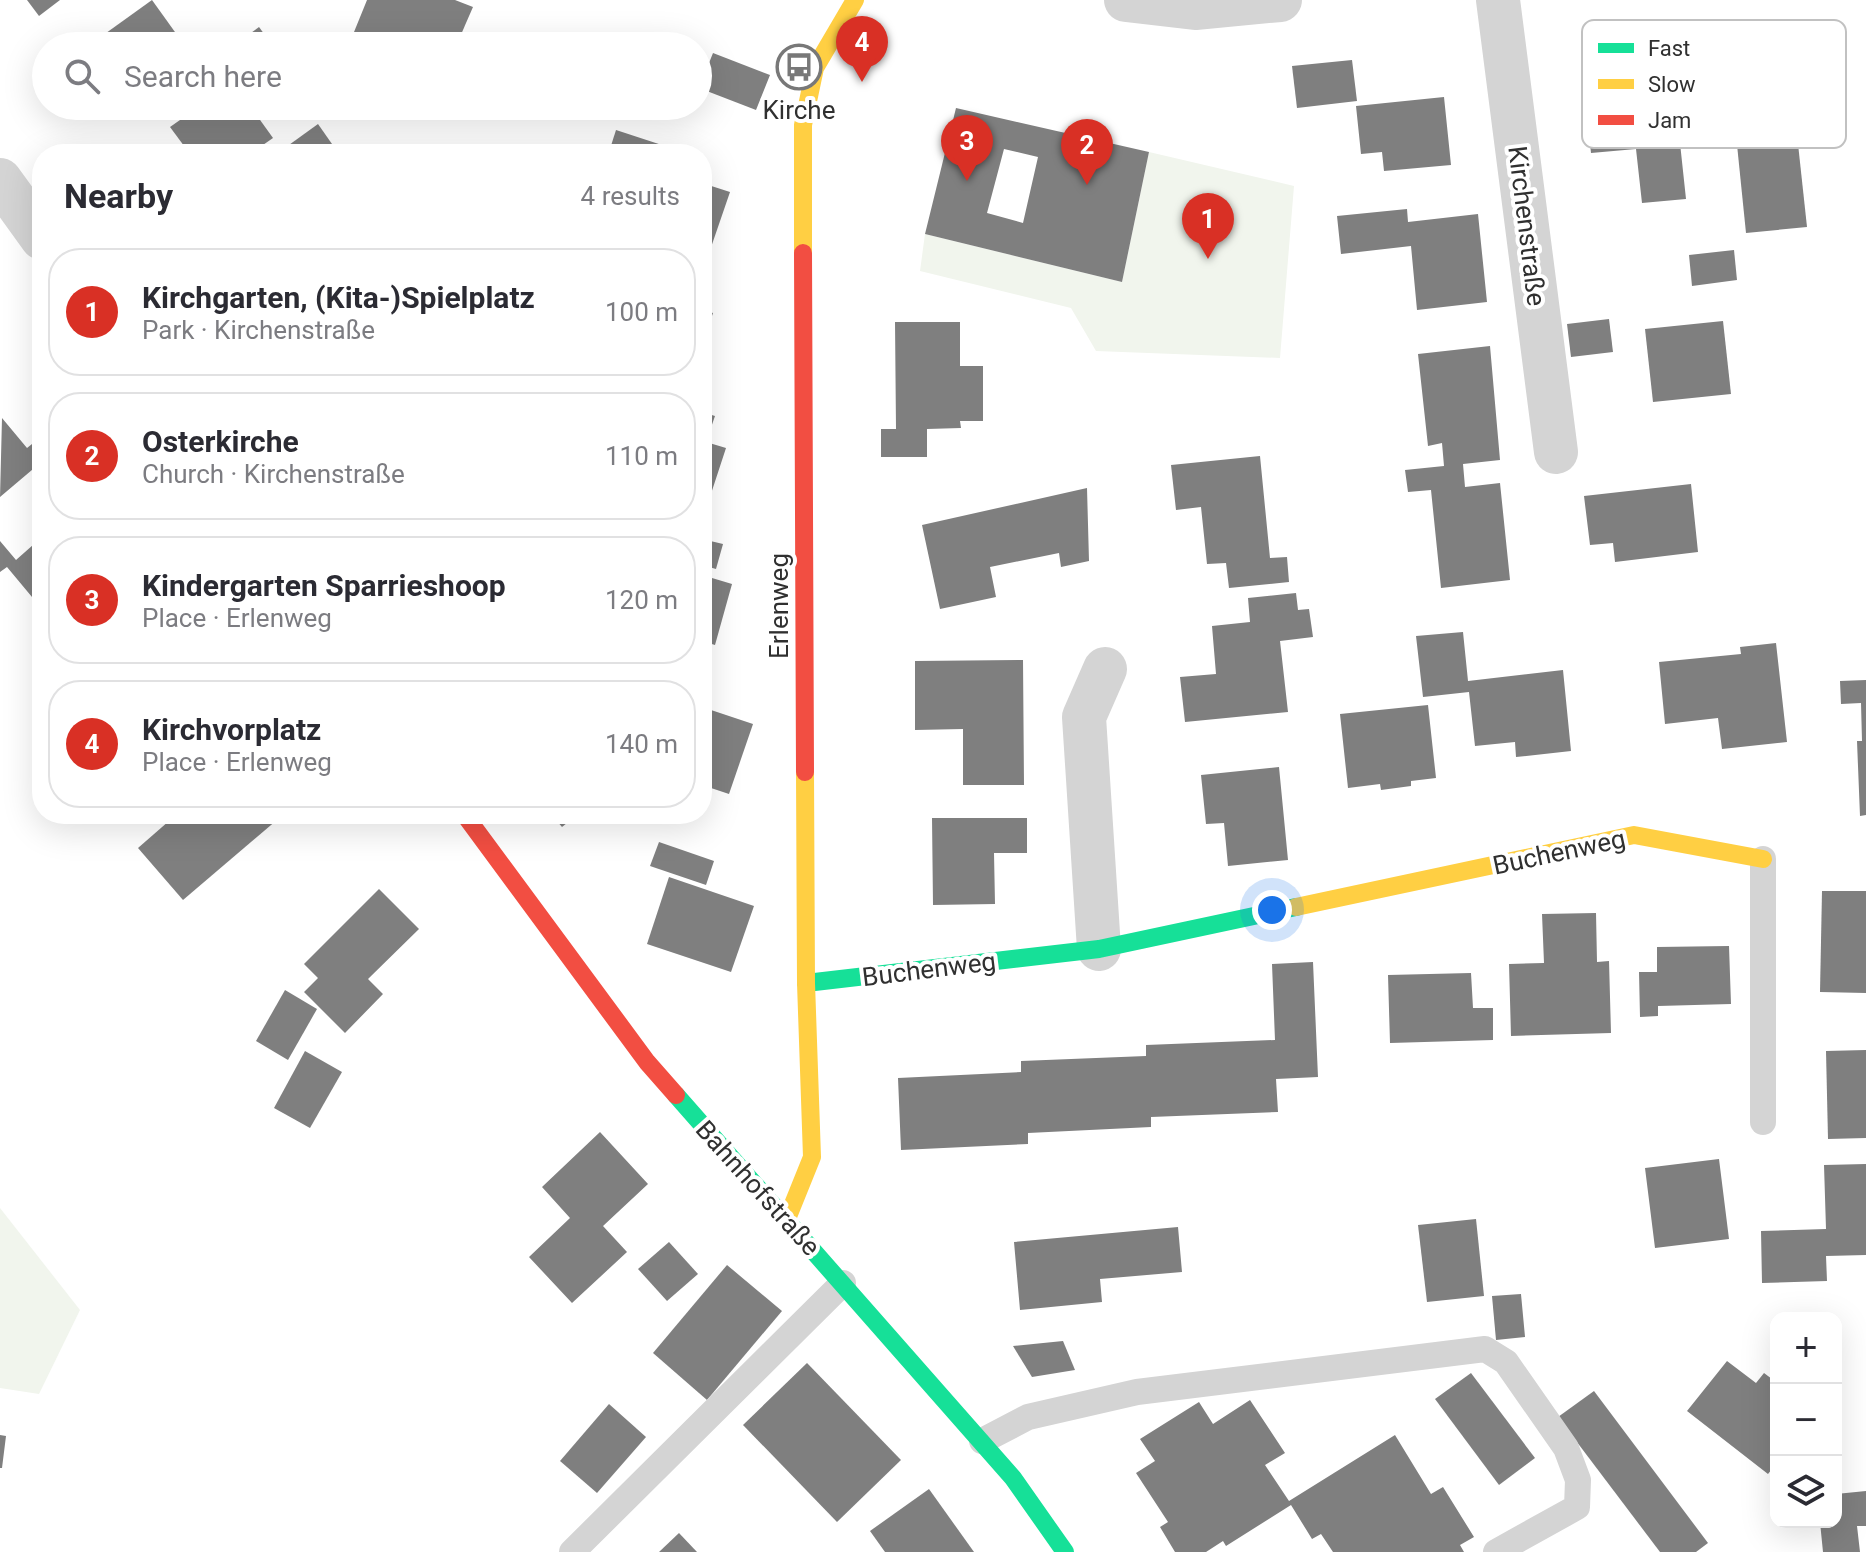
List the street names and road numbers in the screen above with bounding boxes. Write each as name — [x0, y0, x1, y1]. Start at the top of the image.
street label: Kirchenstraße — [1502, 144, 1552, 308]
street label: Erlenweg — [764, 553, 794, 659]
street label: Buchenweg — [1490, 823, 1628, 881]
street label: Buchenweg — [860, 946, 998, 992]
street label: Bahnhofstraße — [690, 1114, 826, 1262]

